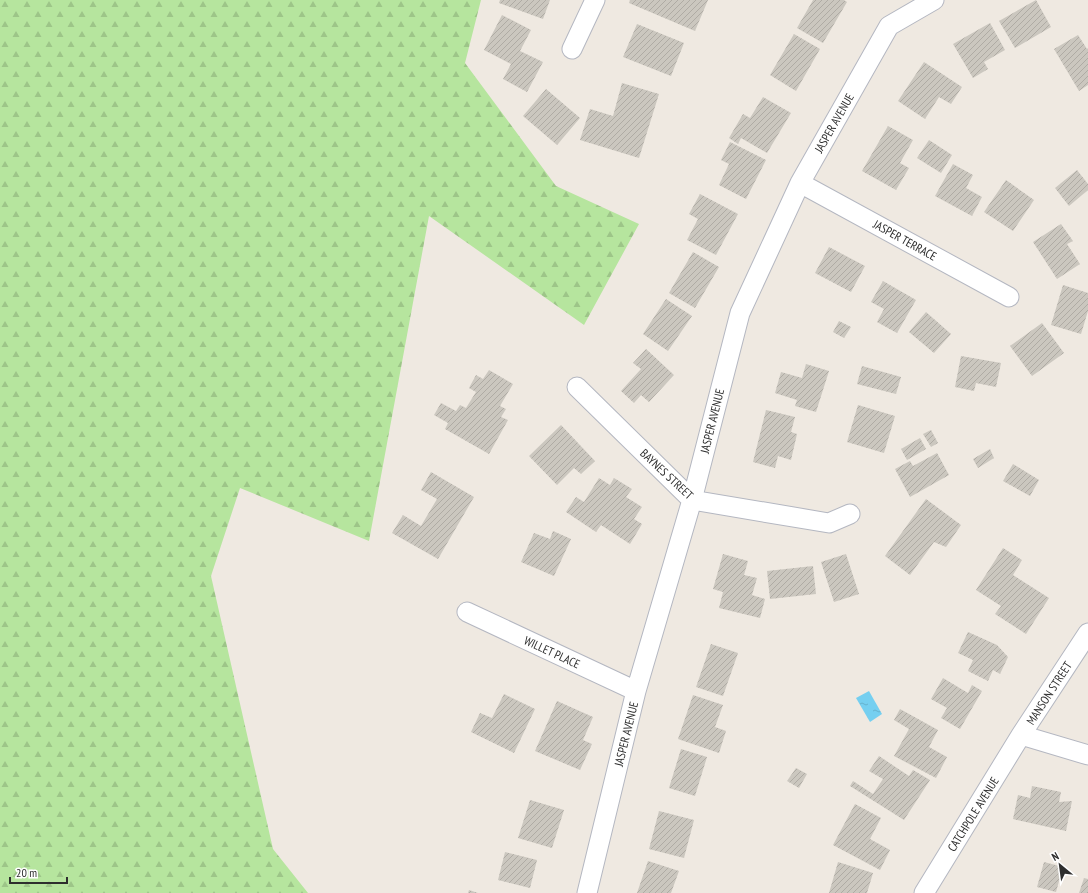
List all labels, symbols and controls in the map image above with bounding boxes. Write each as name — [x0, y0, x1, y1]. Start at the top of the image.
street label: JASPER AVENUE — [811, 91, 857, 156]
street label: JASPER TERRACE — [870, 216, 939, 264]
street label: JASPER AVENUE — [696, 387, 727, 456]
street label: BAYNES STREET — [637, 446, 697, 503]
street label: WILLET PLACE — [522, 633, 582, 671]
street label: MANSON STREET — [1023, 658, 1075, 727]
street label: JASPER AVENUE — [610, 700, 641, 769]
street label: CATCHPOLE AVENUE — [944, 774, 1002, 854]
north arrow — [1040, 845, 1080, 885]
text: N — [1049, 849, 1061, 864]
scale bar — [10, 859, 67, 885]
text: 20 m — [16, 865, 37, 880]

